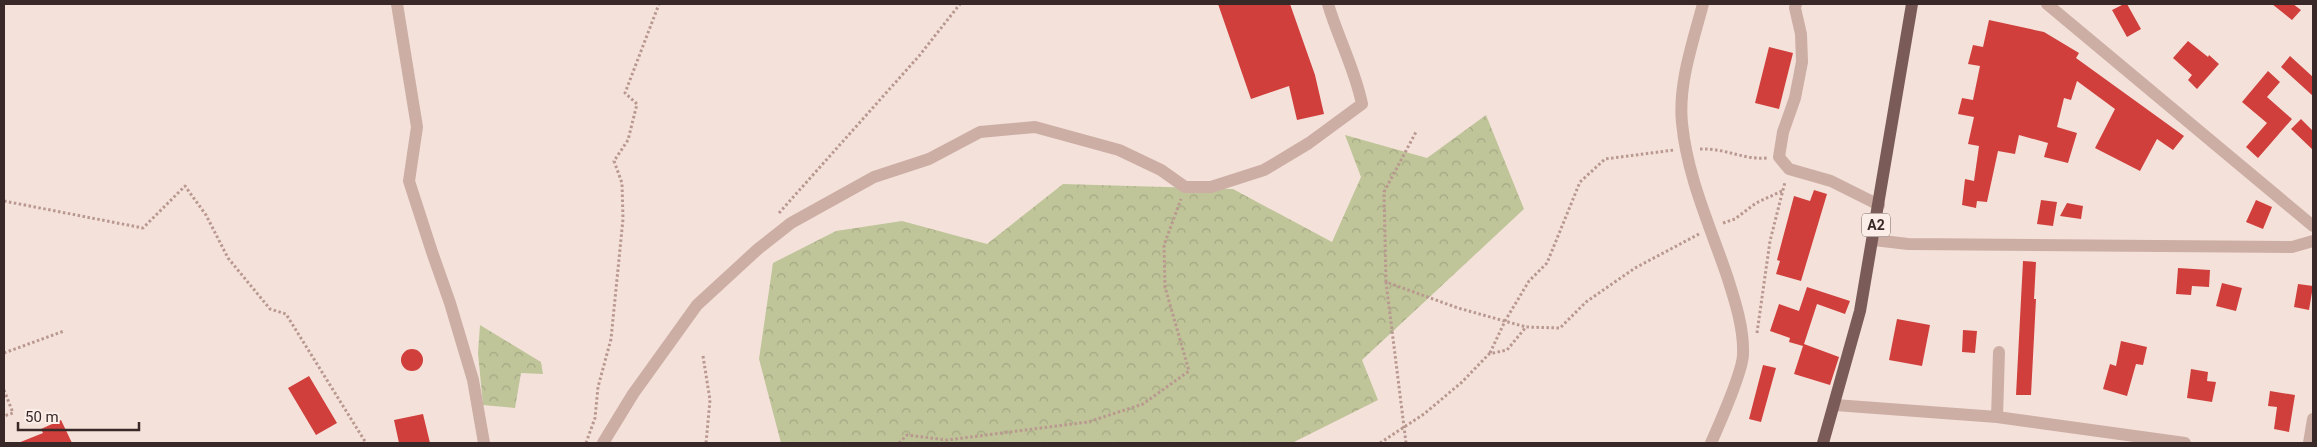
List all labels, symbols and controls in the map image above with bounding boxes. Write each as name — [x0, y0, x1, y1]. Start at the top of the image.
road number: A2 — [1862, 214, 1890, 236]
scale bar — [18, 400, 139, 432]
text: 50 m — [25, 408, 59, 426]

